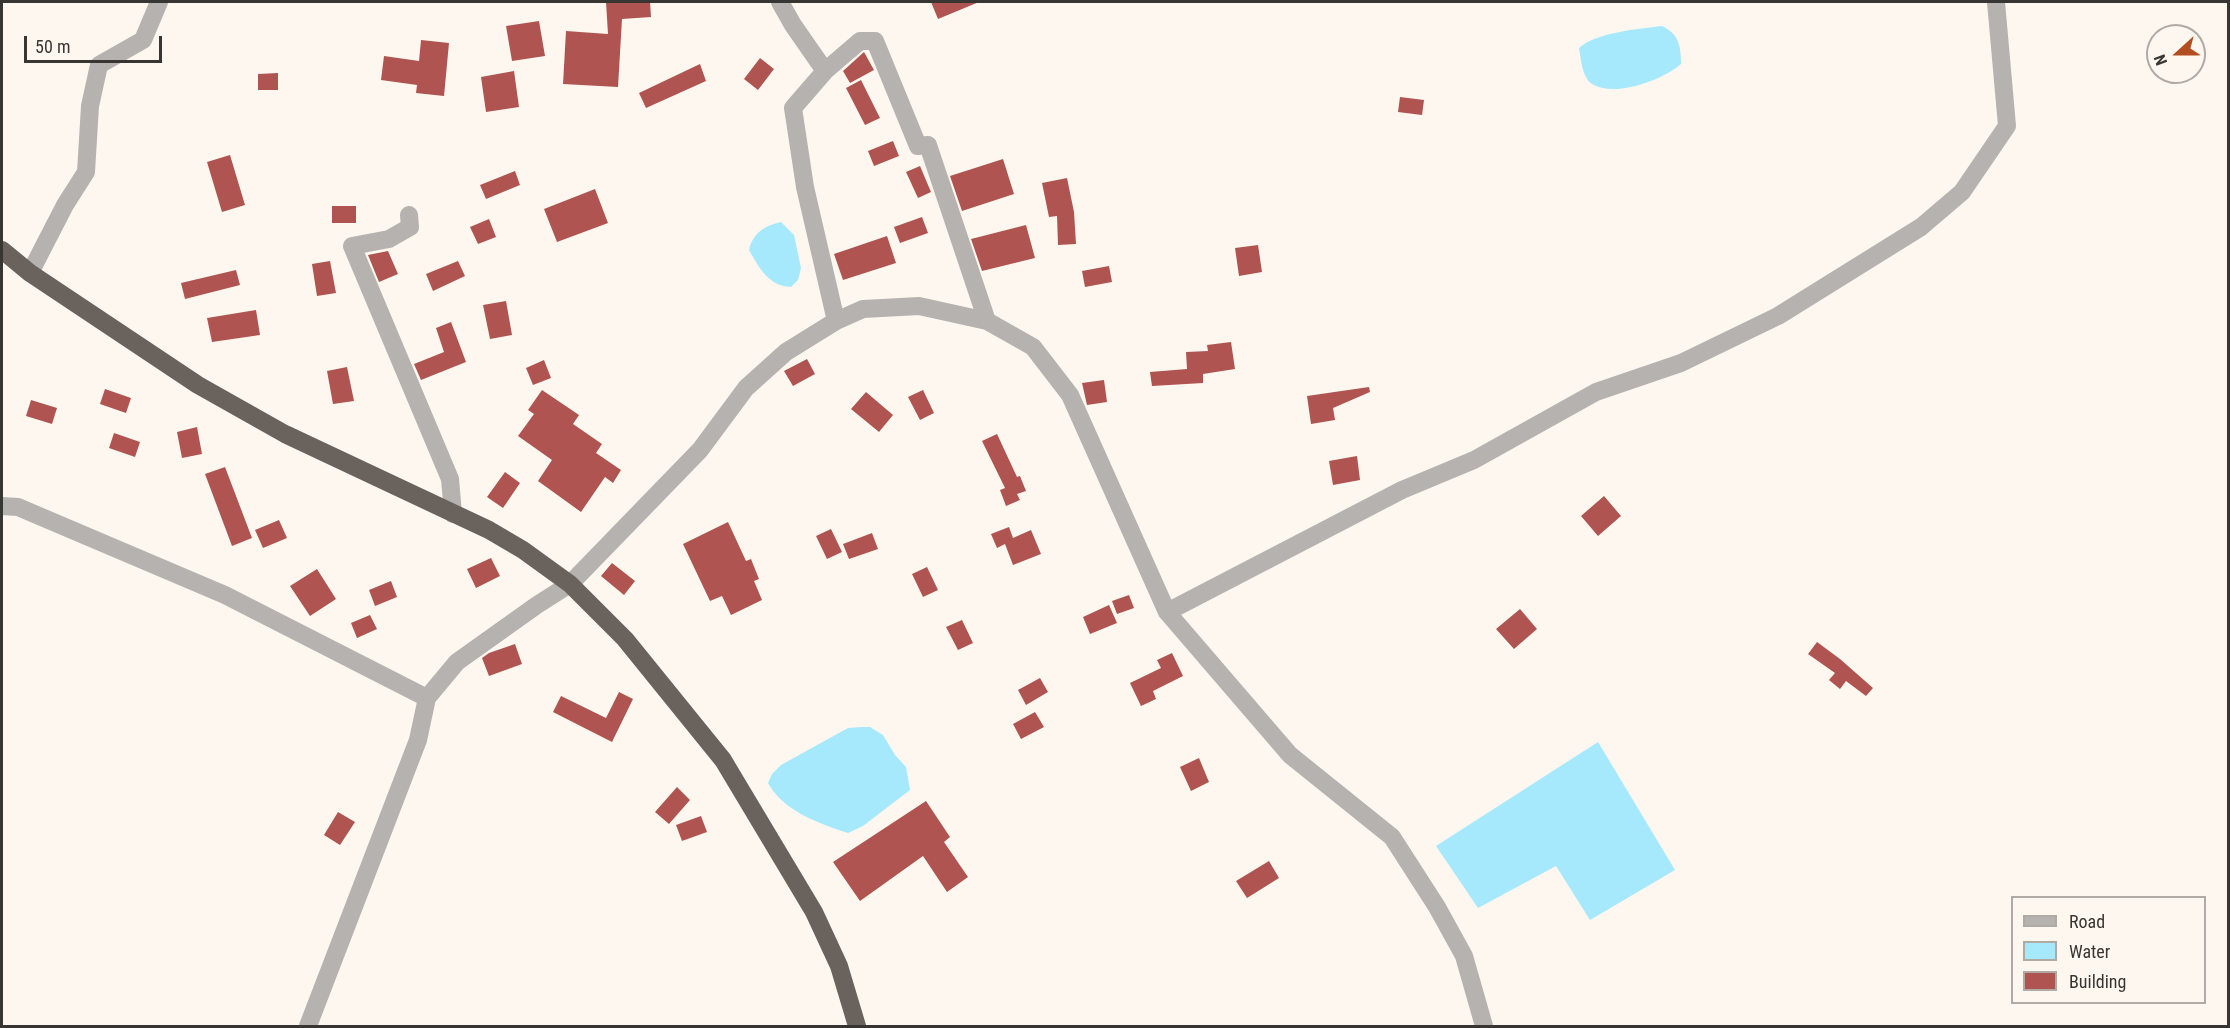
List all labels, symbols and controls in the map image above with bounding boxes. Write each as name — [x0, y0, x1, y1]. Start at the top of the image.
scale bar — [27, 24, 165, 62]
north arrow — [2146, 24, 2206, 84]
text: 50 m — [35, 36, 70, 57]
text: N — [2150, 52, 2171, 68]
legend — [2011, 896, 2206, 1004]
text: Road — [2069, 911, 2105, 932]
text: Water — [2069, 941, 2110, 962]
text: Building — [2069, 971, 2126, 992]

